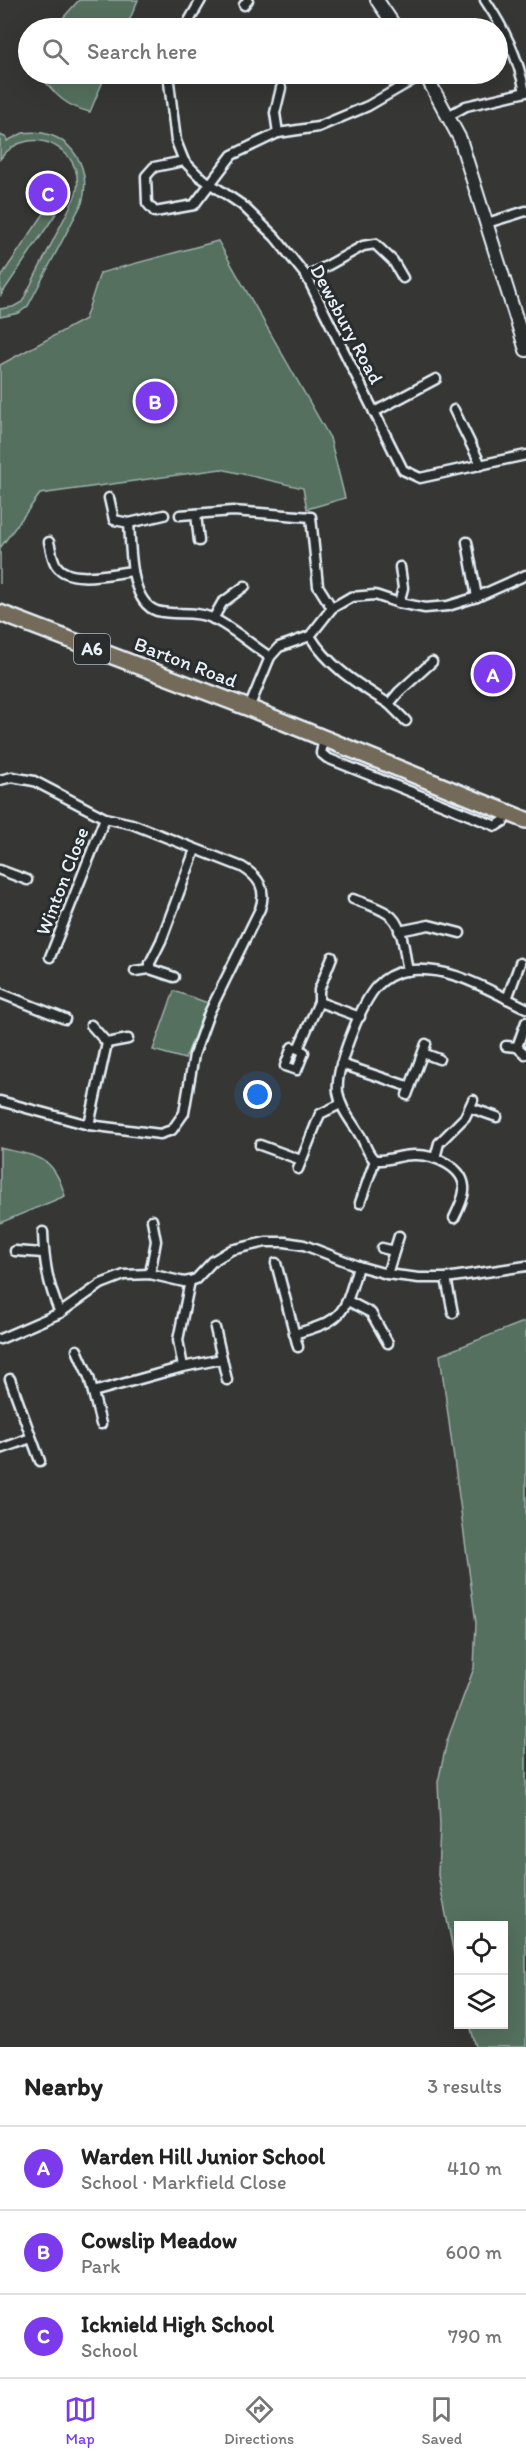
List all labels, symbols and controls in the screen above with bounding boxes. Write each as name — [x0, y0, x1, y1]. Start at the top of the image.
search box — [18, 18, 508, 84]
icon: search — [39, 35, 72, 68]
text: Search here — [87, 38, 197, 65]
pin: C — [28, 170, 68, 216]
street label: Dewsbury Road — [305, 260, 389, 388]
pin: B — [136, 378, 174, 424]
street label: Barton Road — [131, 631, 241, 693]
road number: A6 — [74, 634, 110, 664]
pin: A — [474, 652, 512, 696]
street label: Winton Close — [30, 823, 94, 939]
your location — [243, 1080, 272, 1109]
map controls — [454, 1921, 508, 2029]
button: locate — [454, 1921, 508, 1975]
button: layers — [454, 1975, 508, 2029]
text: Nearby — [24, 2070, 103, 2102]
text: 3 results — [427, 2074, 502, 2098]
text: Warden Hill Junior School — [81, 2143, 325, 2170]
text: A — [37, 2156, 50, 2180]
text: 410 m — [447, 2156, 502, 2180]
text: School · Markfield Close — [81, 2170, 287, 2194]
text: Cowslip Meadow — [81, 2227, 237, 2254]
text: B — [37, 2240, 50, 2264]
text: 600 m — [445, 2240, 502, 2264]
text: Park — [81, 2254, 120, 2278]
text: Icknield High School — [81, 2311, 274, 2338]
text: C — [37, 2324, 50, 2348]
text: 790 m — [448, 2324, 502, 2348]
text: School — [81, 2338, 138, 2362]
tab: Map — [64, 2393, 97, 2448]
tab: Directions — [224, 2393, 294, 2448]
tab: Saved — [422, 2393, 462, 2448]

